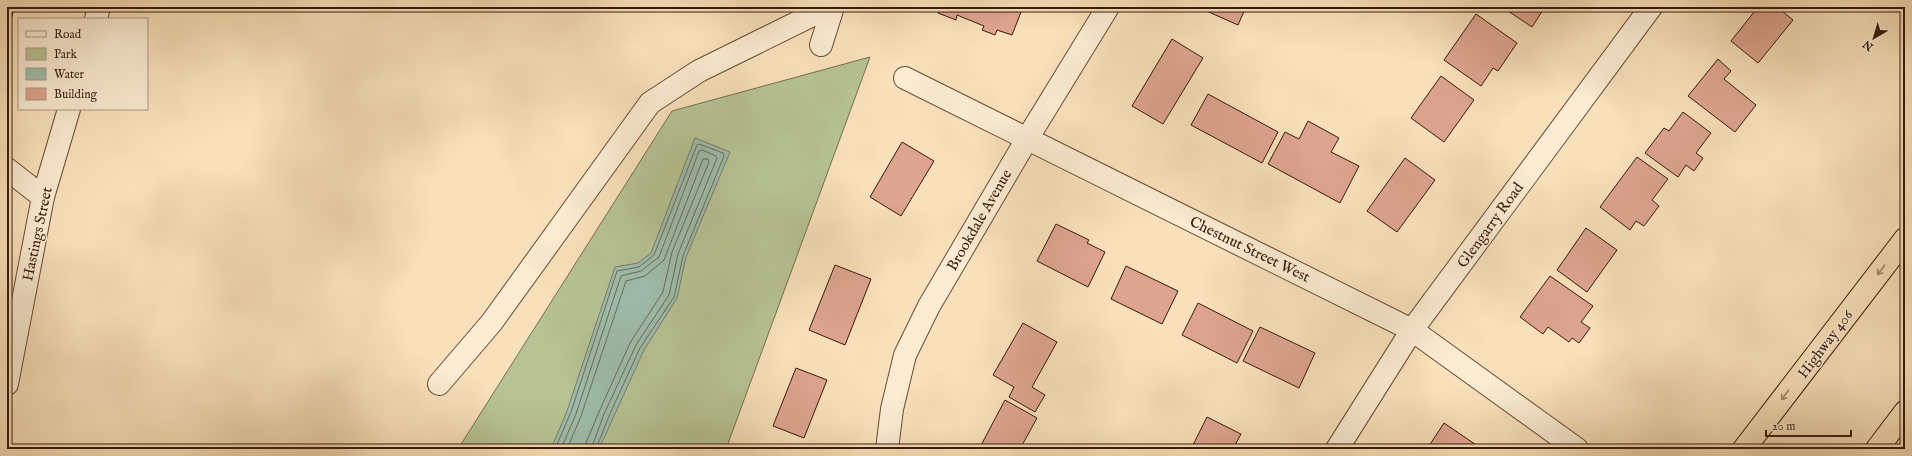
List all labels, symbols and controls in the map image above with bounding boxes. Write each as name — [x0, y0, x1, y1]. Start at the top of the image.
legend — [18, 18, 148, 110]
north arrow — [1854, 18, 1894, 58]
text: Road — [54, 27, 82, 42]
text: N — [1860, 36, 1877, 54]
text: Park — [54, 47, 77, 62]
text: Water — [54, 67, 85, 82]
text: Building — [54, 87, 98, 102]
street label: Brookdale Avenue — [943, 166, 1016, 274]
street label: Glengarry Road — [1453, 178, 1528, 272]
street label: Hastings Street — [18, 185, 57, 283]
street label: Chestnut Street West — [1187, 212, 1313, 287]
one-way arrow — [1877, 264, 1886, 275]
street label: Highway 406 — [1794, 306, 1858, 382]
one-way arrow — [1781, 390, 1789, 401]
scale bar — [1766, 412, 1851, 438]
text: 20 m — [1772, 419, 1795, 434]

